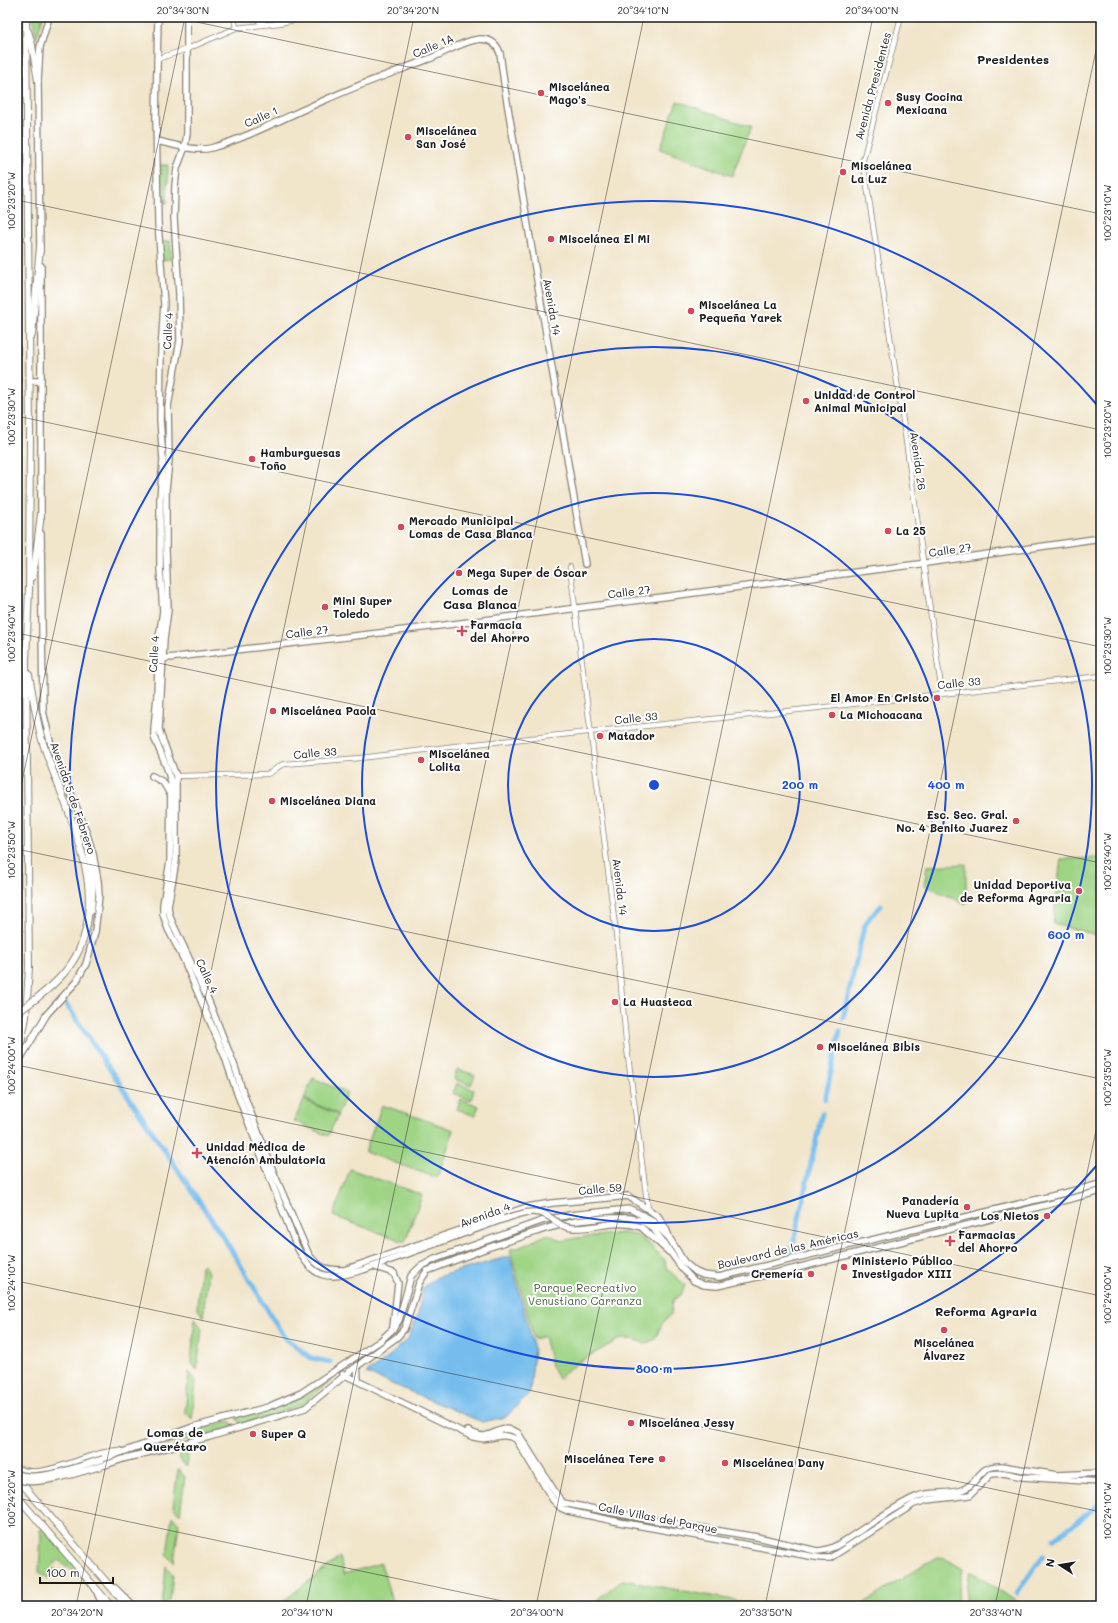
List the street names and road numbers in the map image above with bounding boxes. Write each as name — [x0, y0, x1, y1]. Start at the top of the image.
street label: Calle 1A — [410, 30, 456, 61]
street label: Avenida Presidentes — [851, 31, 894, 141]
street label: Calle 1 — [242, 102, 280, 131]
street label: Avenida 14 — [540, 277, 565, 337]
street label: Calle 4 — [159, 312, 176, 350]
street label: Avenida 26 — [907, 431, 930, 491]
street label: Calle 27 — [928, 539, 972, 560]
street label: Calle 27 — [607, 581, 651, 602]
street label: Calle 27 — [285, 621, 329, 642]
street label: Calle 4 — [145, 634, 162, 673]
street label: Calle 33 — [937, 673, 982, 692]
street label: Calle 33 — [614, 708, 659, 727]
street label: Avenida 5 de Febrero — [47, 740, 100, 856]
street label: Calle 33 — [293, 743, 338, 762]
street label: Avenida 14 — [610, 858, 631, 917]
street label: Calle 4 — [193, 956, 222, 996]
street label: Calle 59 — [578, 1179, 623, 1198]
street label: Avenida 4 — [458, 1198, 513, 1231]
street label: Boulevard de las Américas — [716, 1225, 860, 1272]
street label: Calle Villas del Parque — [597, 1499, 719, 1536]

